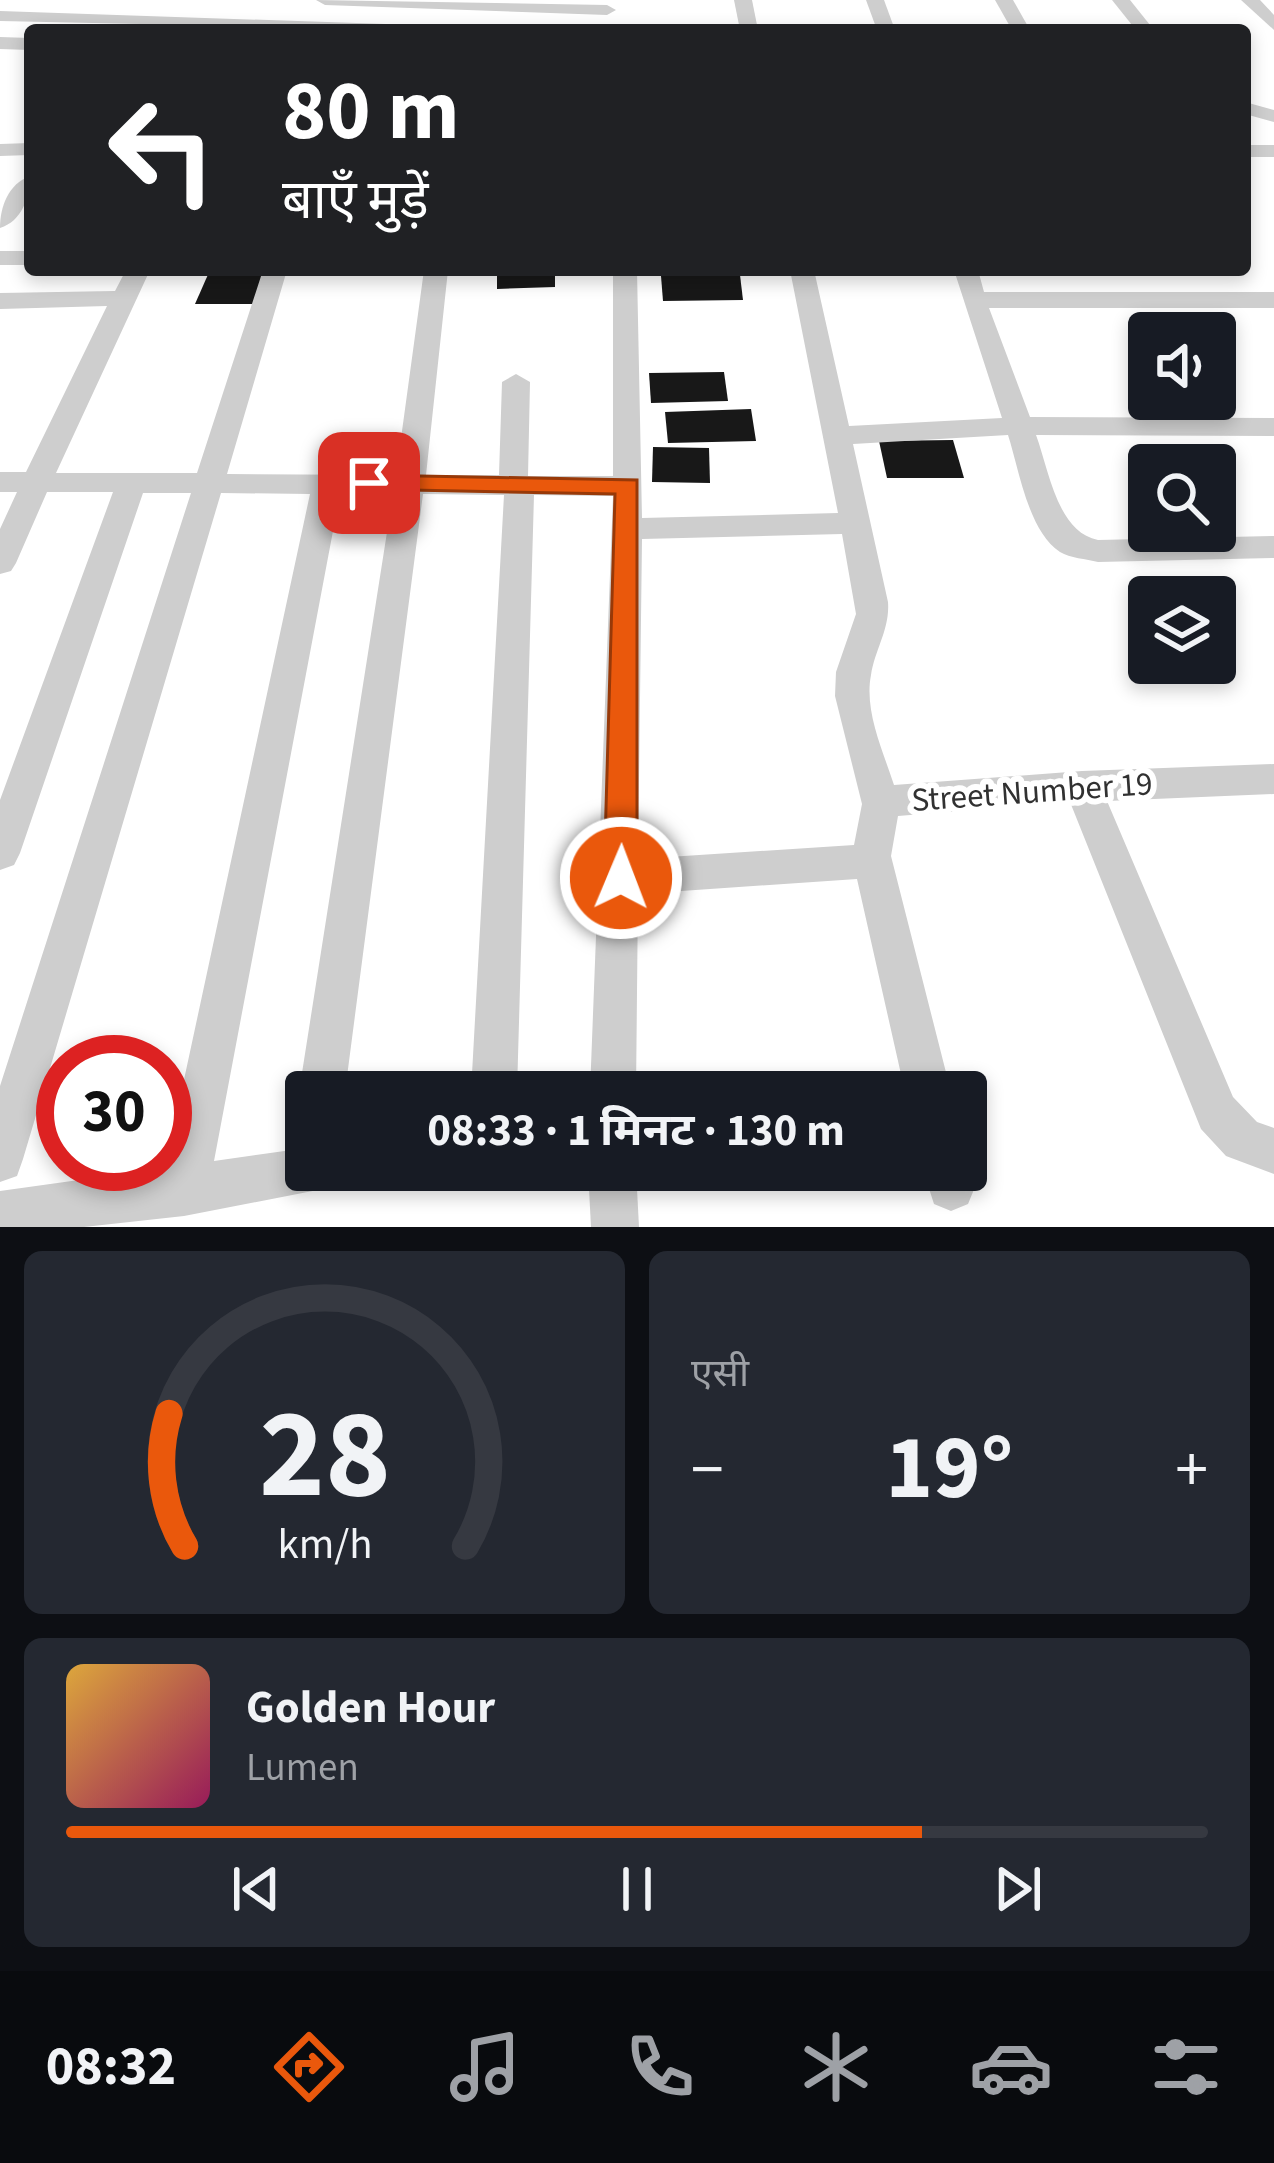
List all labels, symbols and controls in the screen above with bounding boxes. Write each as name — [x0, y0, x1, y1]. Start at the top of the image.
text: 80 m — [282, 52, 460, 172]
icon: left — [84, 72, 240, 228]
text: बाएँ मुड़ें — [282, 163, 429, 240]
map controls — [1128, 312, 1236, 684]
button: sound — [1128, 312, 1236, 420]
pin — [318, 432, 420, 534]
button: search — [1128, 444, 1236, 552]
icon: arrive — [336, 450, 402, 516]
button: layers — [1128, 576, 1236, 684]
street label: Street Number 19 — [910, 760, 1154, 824]
position arrow — [558, 815, 684, 941]
speed limit sign: 30 — [36, 1035, 192, 1191]
text: 08:33 · 1 मिनट · 130 m — [427, 1099, 845, 1163]
text: एसी — [691, 1346, 749, 1402]
text: 28 — [259, 1367, 390, 1545]
text: 19° — [886, 1405, 1013, 1533]
text: − — [691, 1423, 724, 1517]
text: + — [1175, 1423, 1208, 1517]
text: km/h — [277, 1513, 372, 1574]
text: Golden Hour — [246, 1676, 495, 1740]
text: Lumen — [246, 1740, 359, 1796]
icon: previous — [223, 1856, 289, 1922]
icon: pause — [604, 1856, 670, 1922]
icon: next — [985, 1856, 1051, 1922]
icon: directions — [267, 2025, 351, 2109]
icon: music — [443, 2025, 527, 2109]
icon: phone — [618, 2025, 702, 2109]
icon: climate — [794, 2025, 878, 2109]
icon: car — [969, 2025, 1053, 2109]
icon: filters — [1144, 2025, 1228, 2109]
text: 08:32 — [46, 2029, 176, 2106]

